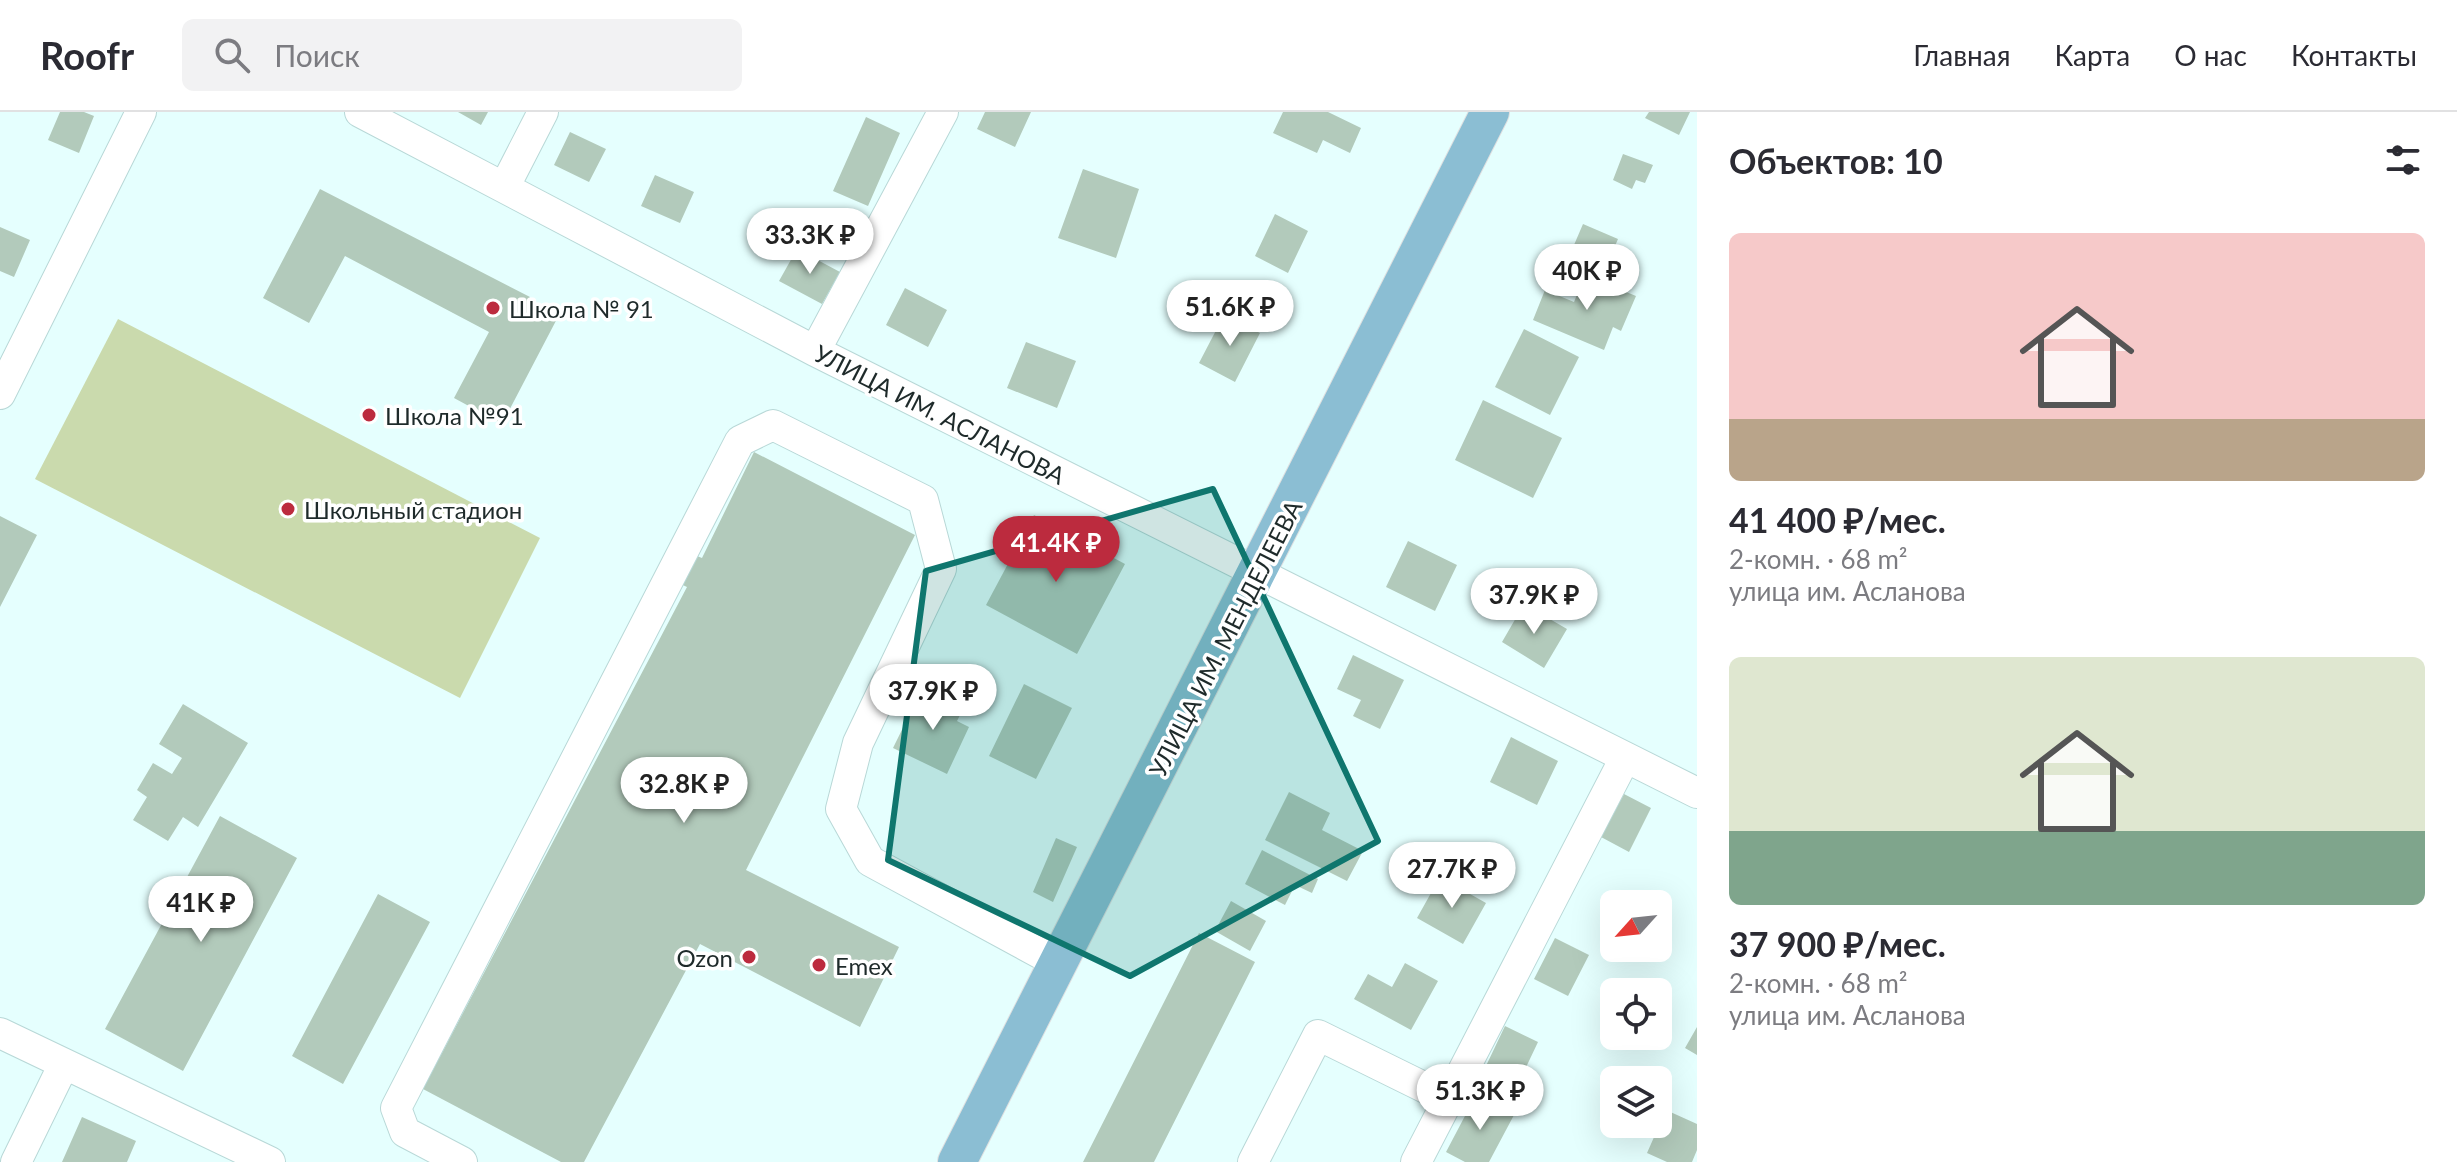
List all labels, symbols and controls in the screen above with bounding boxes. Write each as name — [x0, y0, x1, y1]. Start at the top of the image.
search box — [182, 19, 742, 91]
text: Roofr — [40, 32, 134, 78]
icon: search — [210, 33, 254, 77]
text: Поиск — [274, 37, 360, 73]
text: Главная — [1913, 38, 2011, 72]
text: Карта — [2055, 38, 2130, 72]
text: О нас — [2174, 38, 2247, 72]
text: Контакты — [2291, 38, 2417, 72]
icon: filters — [2381, 138, 2425, 182]
text: Объектов: 10 — [1729, 140, 1943, 181]
pin: 33.3K ₽ — [736, 208, 884, 276]
text: 33.3K ₽ — [765, 218, 855, 250]
pin: 40K ₽ — [1531, 244, 1643, 312]
text: 40K ₽ — [1552, 254, 1622, 286]
pin: 51.6K ₽ — [1156, 280, 1304, 348]
icon: home — [2005, 285, 2149, 429]
text: 51.6K ₽ — [1185, 290, 1275, 322]
place label: Школа № 91 — [509, 294, 654, 323]
marker: Школа № 91 — [484, 299, 502, 317]
street label: УЛИЦА ИМ. АСЛАНОВА — [810, 338, 1071, 490]
place label: Школа №91 — [385, 401, 524, 430]
marker: Школа №91 — [360, 406, 378, 424]
street label: УЛИЦА ИМ. МЕНДЕЛЕЕВА — [1142, 494, 1308, 781]
place label: Школьный стадион — [304, 495, 522, 524]
text: 41 400 ₽/мес. — [1729, 499, 1946, 540]
marker: Школьный стадион — [279, 500, 297, 518]
pin: 41.4K ₽ — [982, 516, 1130, 584]
text: 41.4K ₽ — [1011, 526, 1101, 558]
text: 2-комн. · 68 m² — [1729, 543, 1908, 575]
pin: 37.9K ₽ — [1460, 568, 1608, 636]
text: улица им. Асланова — [1729, 575, 1966, 607]
text: 37.9K ₽ — [1489, 578, 1579, 610]
pin: 37.9K ₽ — [859, 664, 1007, 732]
text: 37.9K ₽ — [888, 674, 978, 706]
icon: home — [2005, 709, 2149, 853]
pin: 32.8K ₽ — [610, 757, 758, 825]
text: 32.8K ₽ — [639, 767, 729, 799]
pin: 27.7K ₽ — [1378, 842, 1526, 910]
text: 27.7K ₽ — [1407, 852, 1497, 884]
pin: 41K ₽ — [145, 876, 257, 944]
text: 41K ₽ — [166, 886, 236, 918]
north arrow — [1600, 890, 1672, 962]
map controls — [1600, 890, 1672, 1138]
text: 37 900 ₽/мес. — [1729, 923, 1946, 964]
place label: Ozon — [676, 943, 733, 972]
marker: Ozon — [740, 948, 758, 966]
place label: Emex — [835, 951, 893, 980]
marker: Emex — [810, 956, 828, 974]
text: 2-комн. · 68 m² — [1729, 967, 1908, 999]
button: locate — [1600, 978, 1672, 1050]
text: улица им. Асланова — [1729, 999, 1966, 1031]
pin: 51.3K ₽ — [1406, 1064, 1554, 1132]
button: layers — [1600, 1066, 1672, 1138]
text: 51.3K ₽ — [1435, 1074, 1525, 1106]

